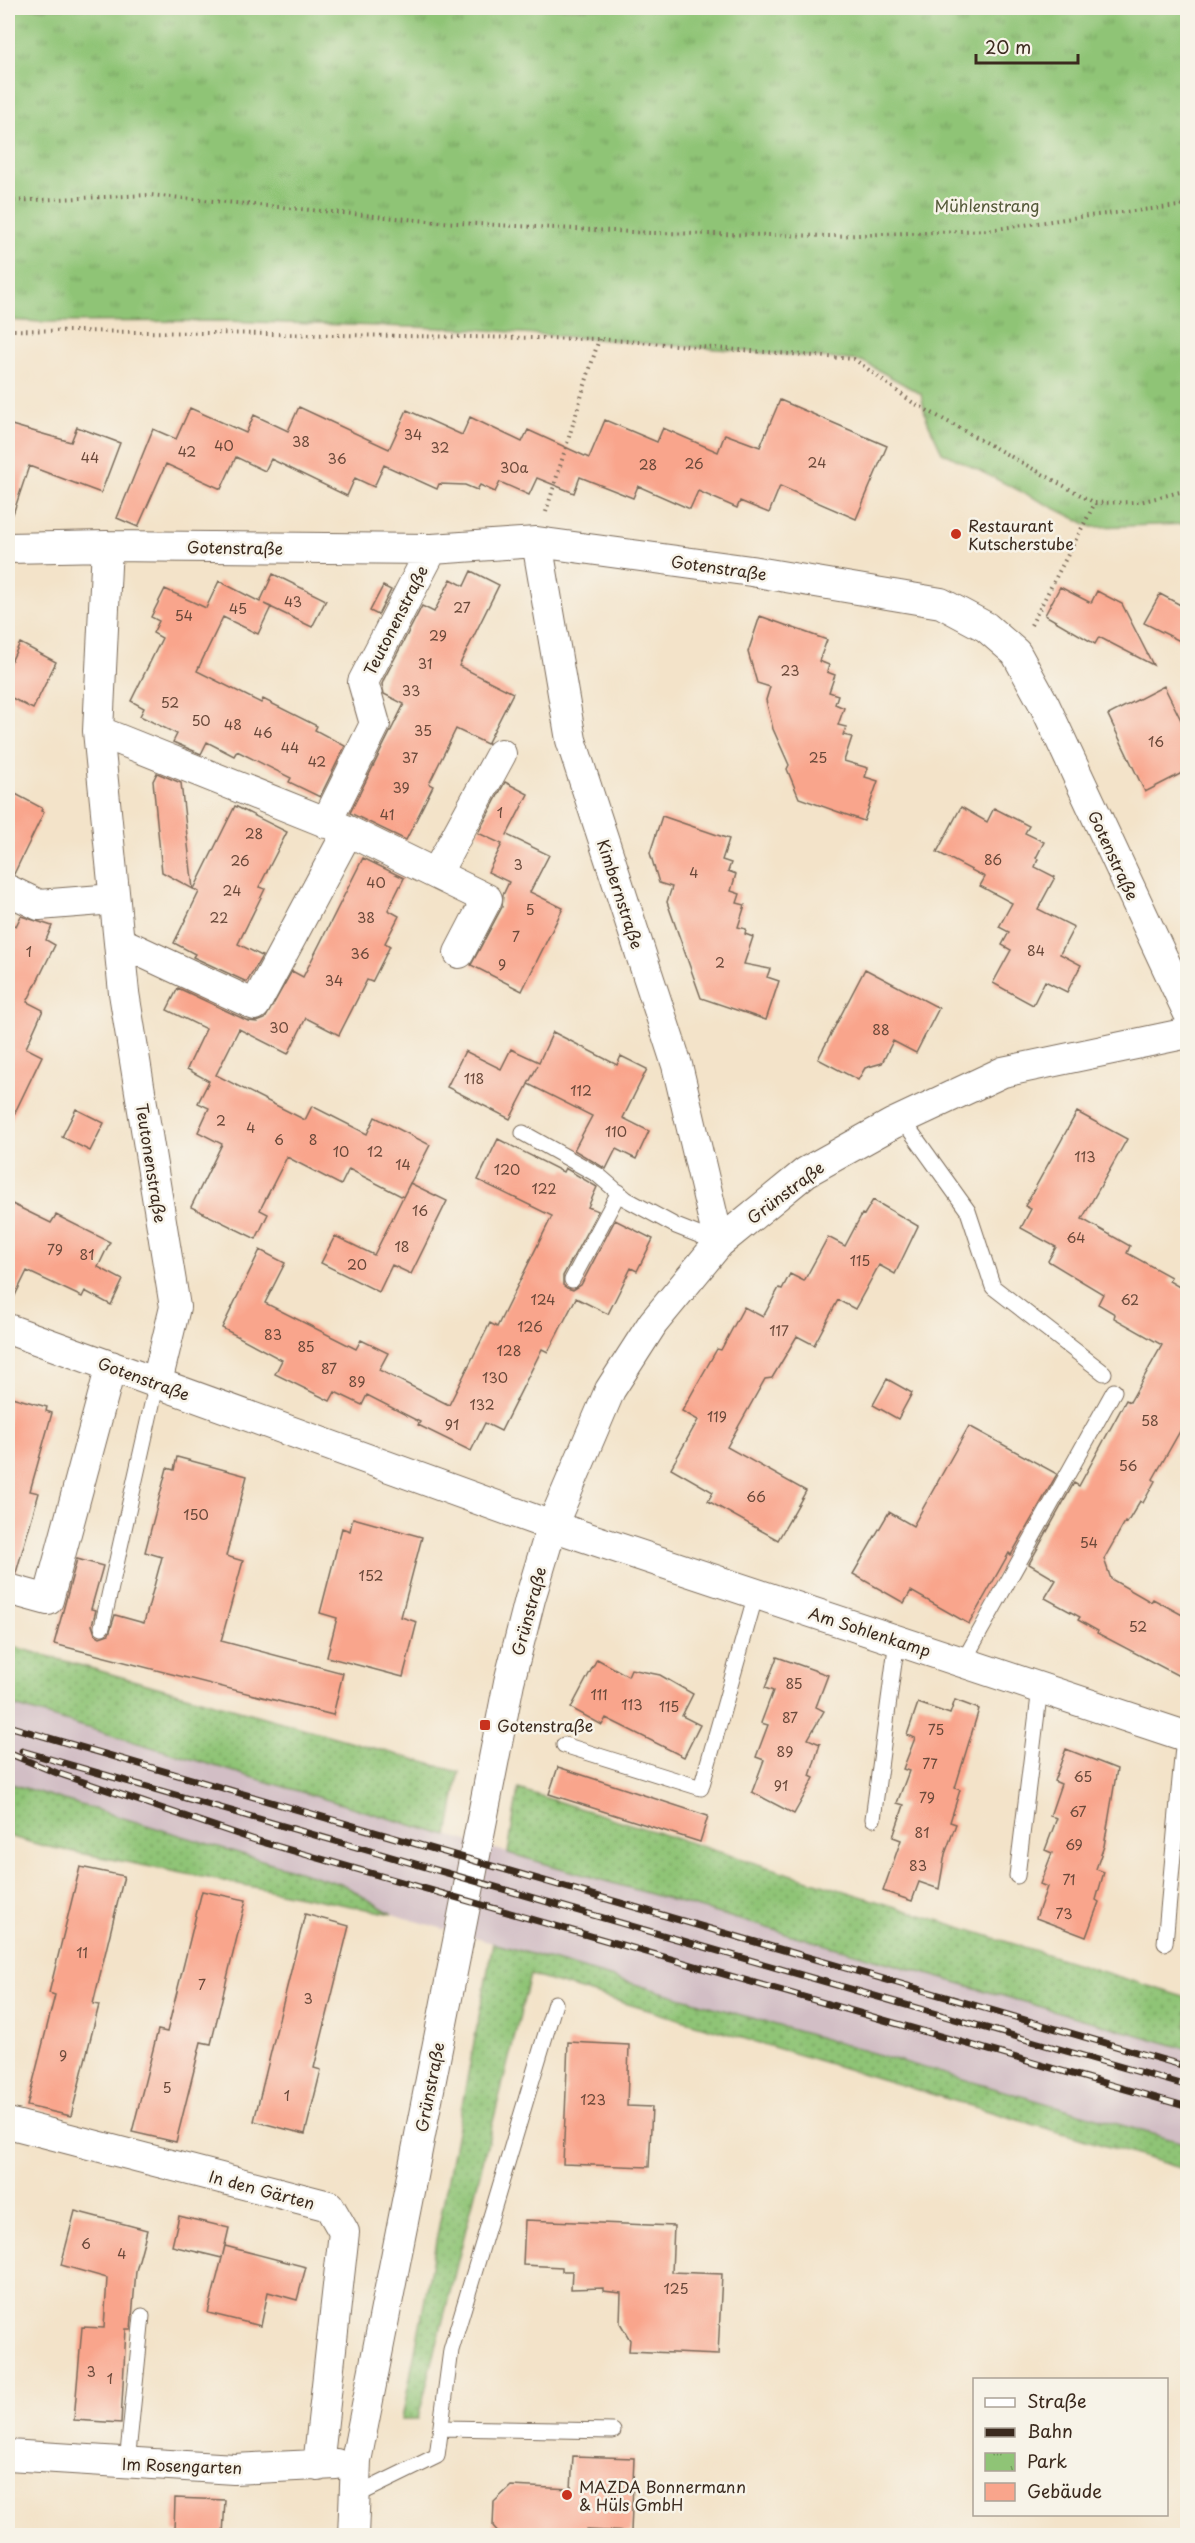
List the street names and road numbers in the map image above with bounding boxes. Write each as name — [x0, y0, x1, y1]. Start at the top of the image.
street label: Gotenstraße — [187, 534, 283, 560]
street label: Gotenstraße — [670, 548, 768, 586]
street label: Teutonenstraße — [357, 561, 433, 679]
street label: Gotenstraße — [1083, 806, 1145, 904]
street label: Kimbernstraße — [592, 836, 650, 952]
street label: Teutonenstraße — [131, 1102, 173, 1224]
street label: Grünstraße — [741, 1155, 829, 1229]
street label: Gotenstraße — [95, 1350, 193, 1406]
street label: Grünstraße — [505, 1564, 551, 1658]
street label: Am Sohlenkamp — [806, 1600, 934, 1662]
street label: Grünstraße — [409, 2040, 449, 2134]
street label: In den Gärten — [206, 2163, 318, 2215]
street label: Im Rosengarten — [122, 2451, 242, 2479]

